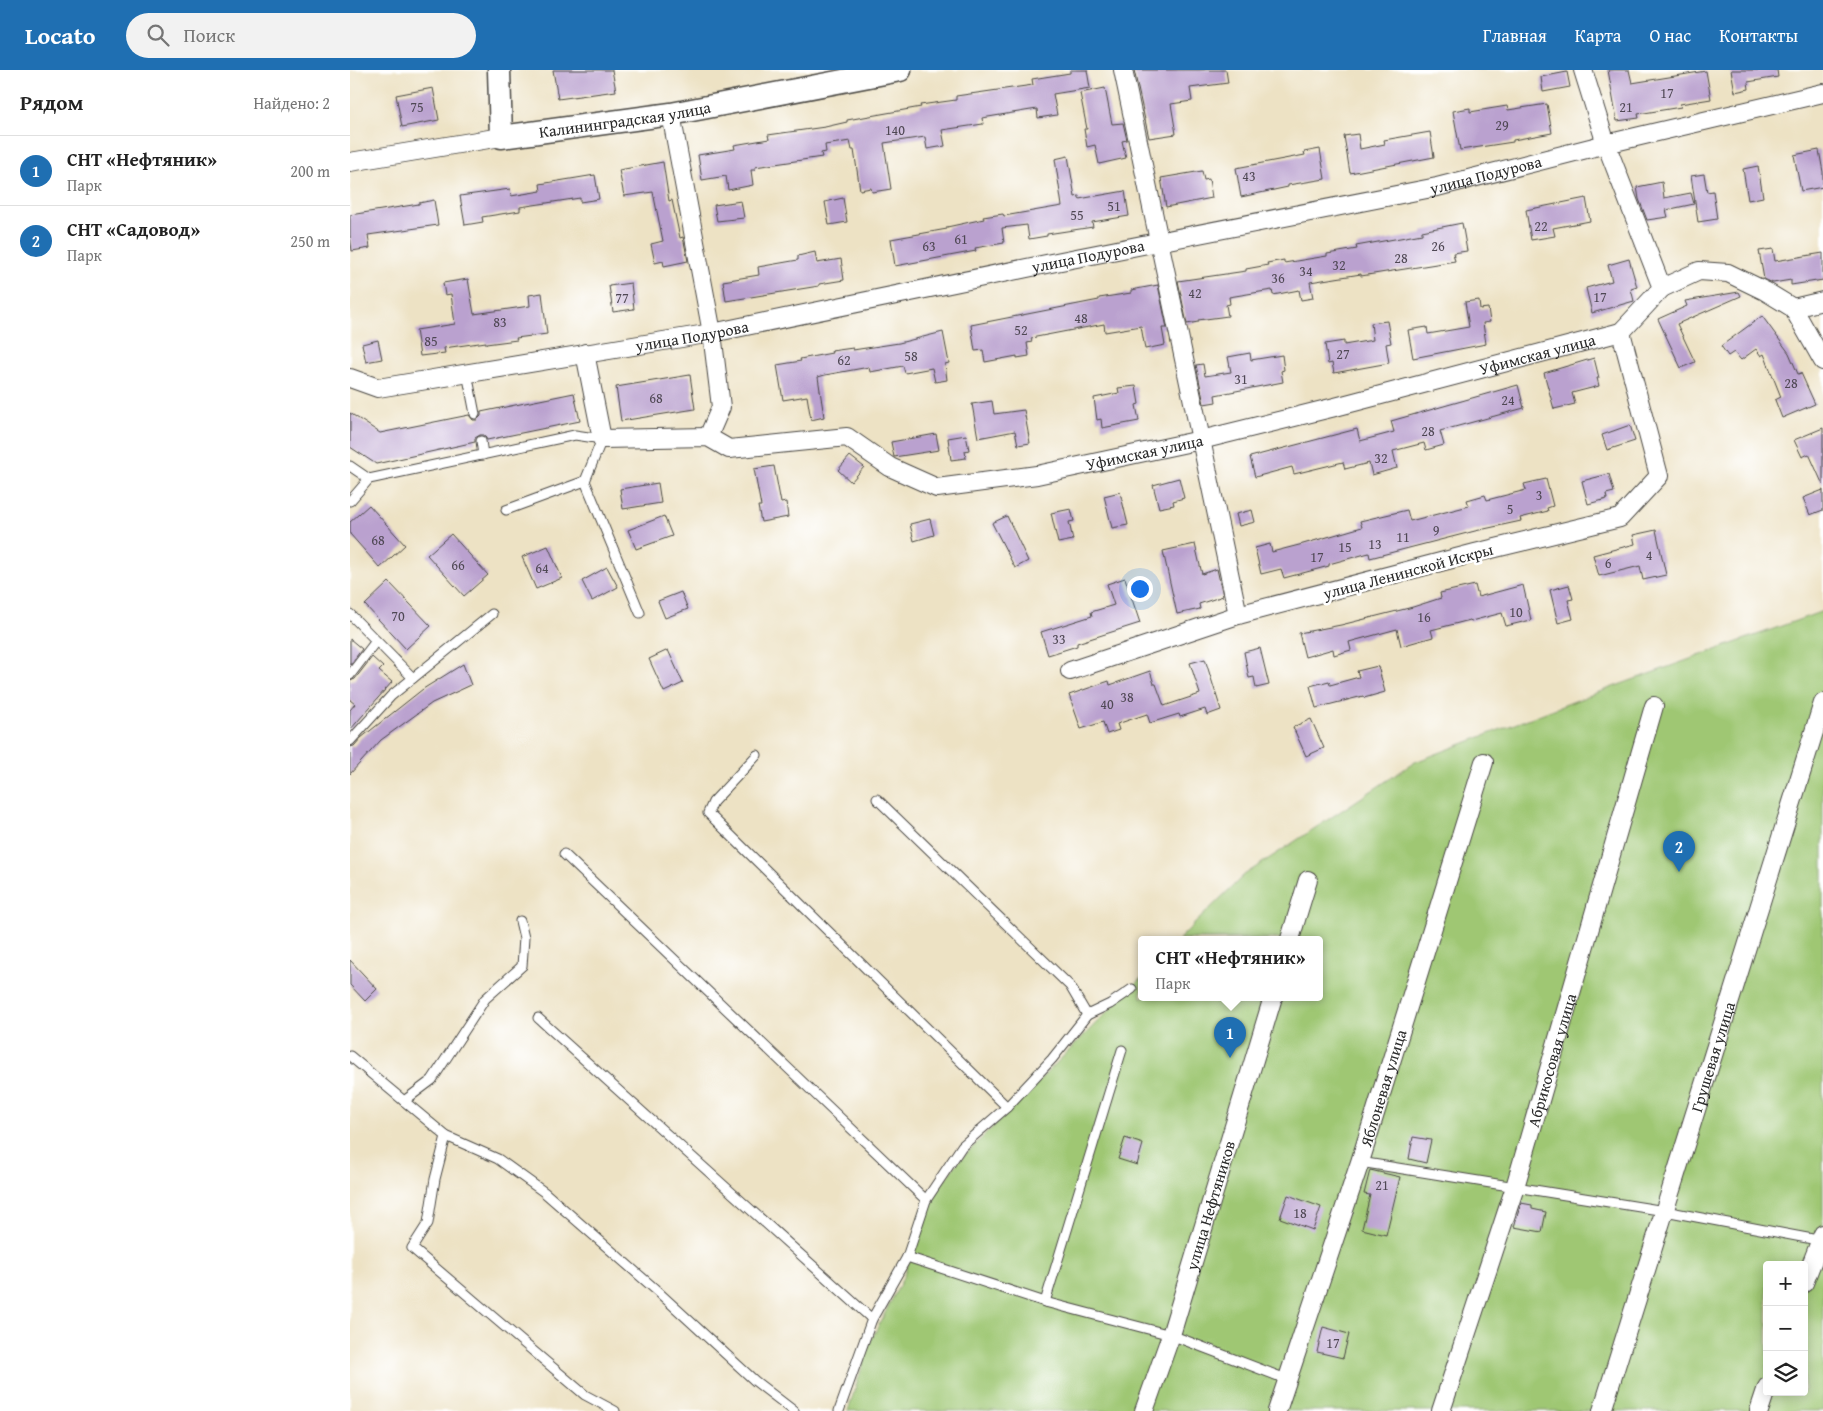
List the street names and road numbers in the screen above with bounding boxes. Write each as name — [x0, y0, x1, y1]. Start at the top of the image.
street label: Калининградская улица — [537, 95, 713, 144]
street label: улица Подурова — [1427, 149, 1544, 200]
street label: улица Подурова — [1028, 233, 1147, 279]
street label: улица Подурова — [633, 314, 751, 358]
street label: Уфимская улица — [1476, 327, 1598, 381]
street label: Уфимская улица — [1083, 428, 1206, 476]
street label: улица Ленинской Искры — [1319, 537, 1496, 606]
street label: Абрикосовая улица — [1521, 990, 1582, 1130]
street label: Грушевая улица — [1684, 998, 1741, 1115]
street label: Яблоневая улица — [1353, 1026, 1413, 1151]
street label: улица Нефтяников — [1179, 1137, 1241, 1274]

